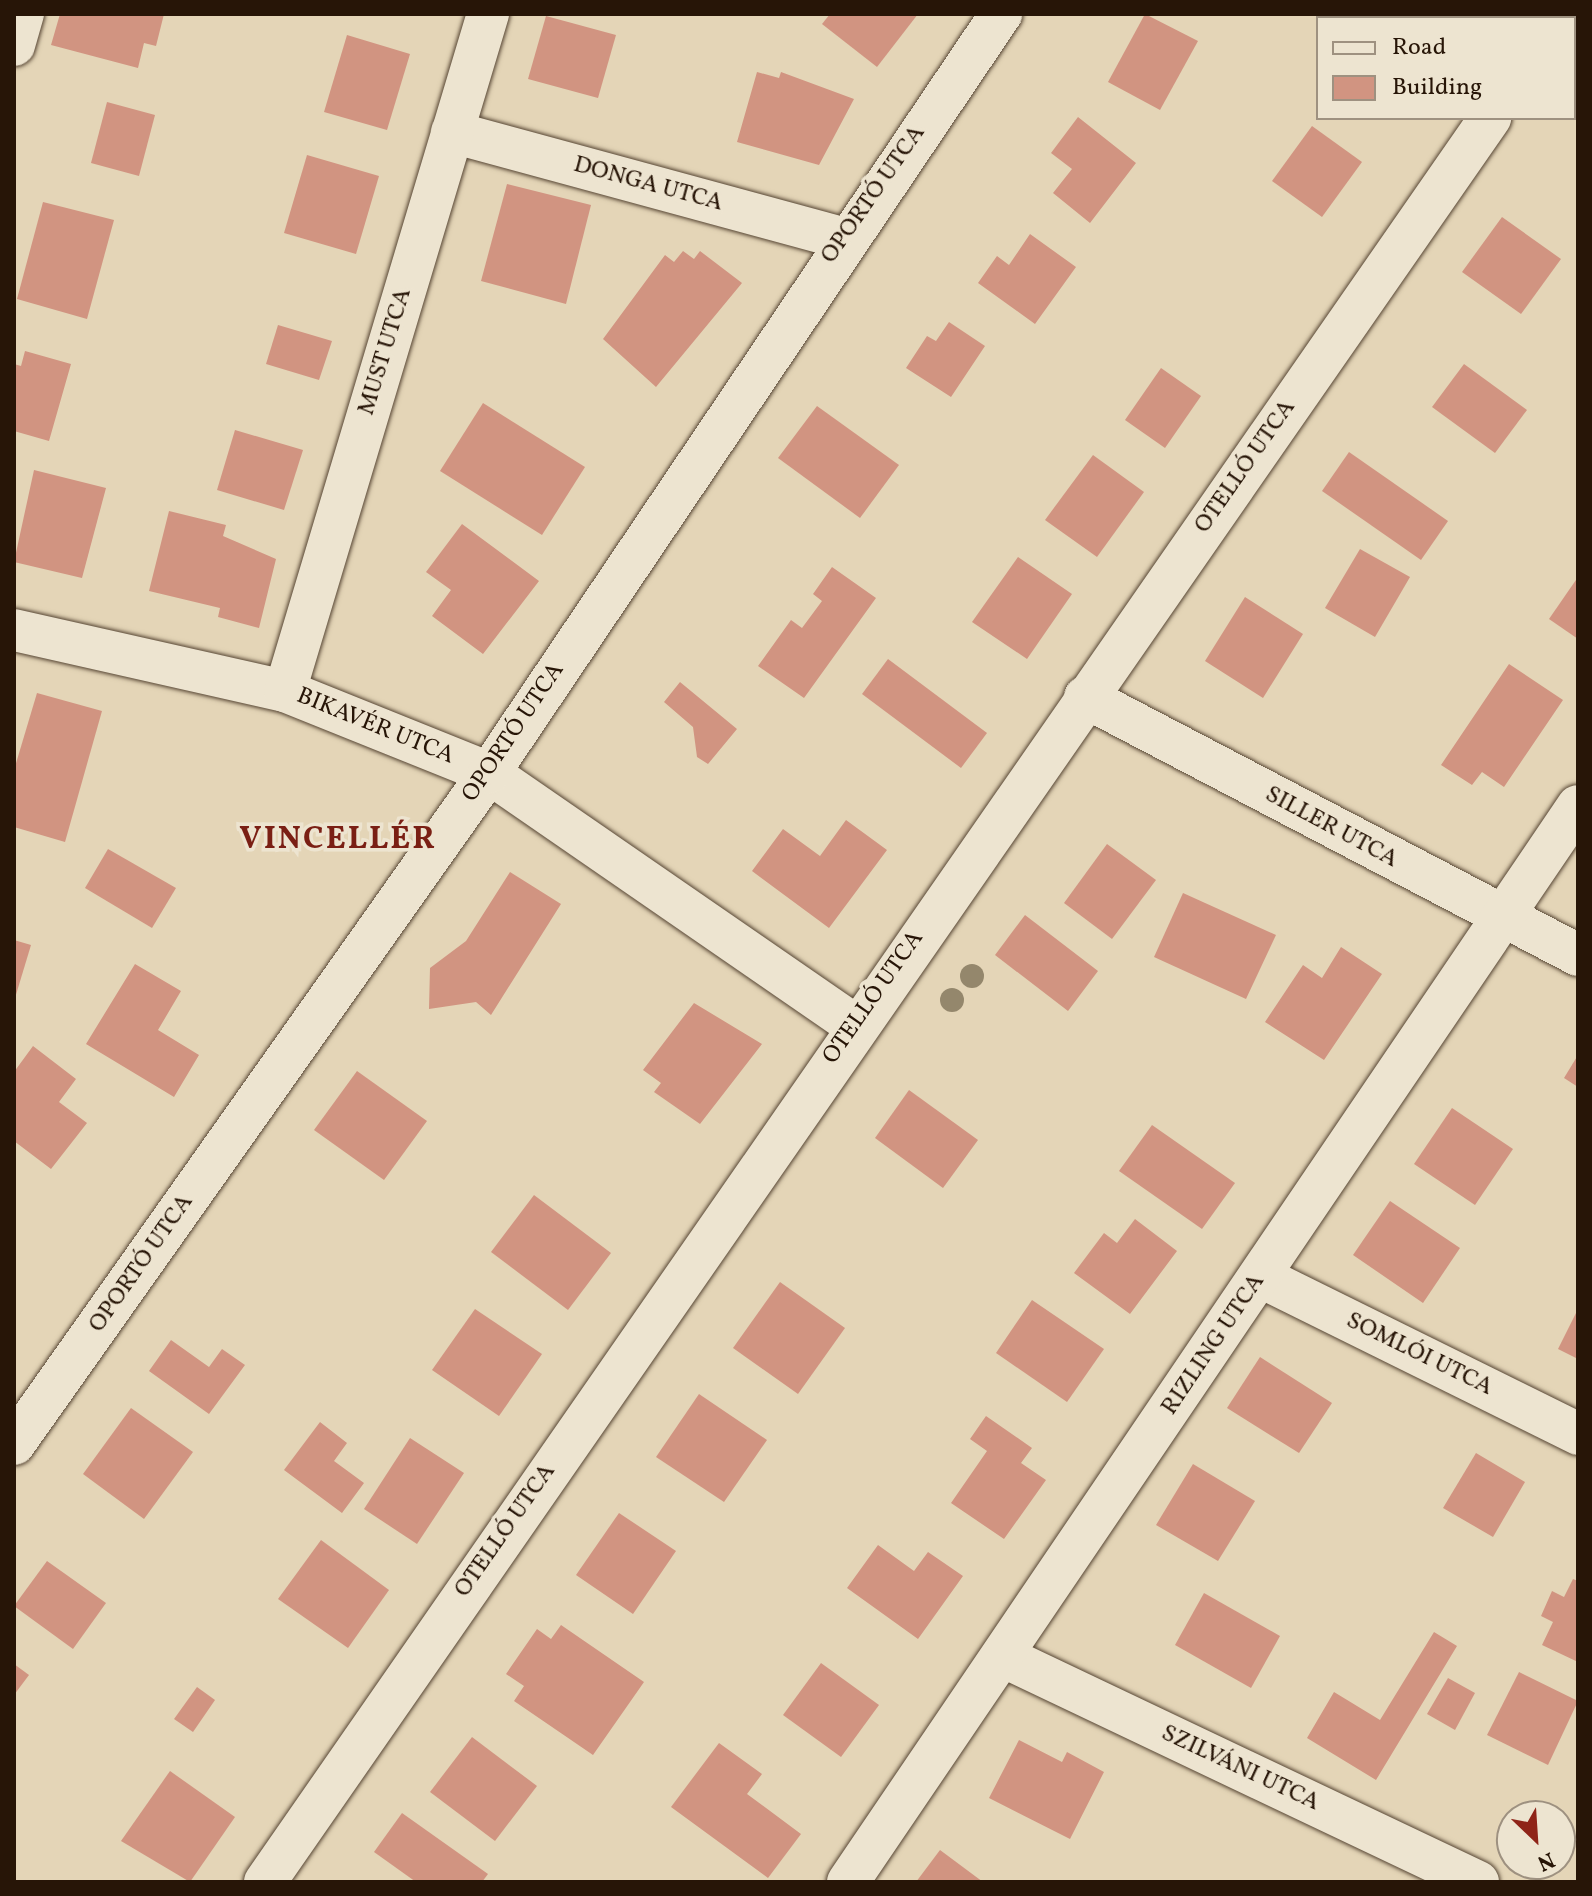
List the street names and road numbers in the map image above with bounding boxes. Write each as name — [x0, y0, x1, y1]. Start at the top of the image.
street label: OPORTÓ UTCA — [816, 120, 932, 270]
street label: DONGA UTCA — [570, 151, 726, 219]
street label: MUST UTCA — [353, 285, 419, 419]
street label: OTELLÓ UTCA — [1189, 395, 1303, 539]
street label: OPORTÓ UTCA — [457, 658, 571, 808]
street label: BIKAVÉR UTCA — [292, 682, 458, 772]
street label: SILLER UTCA — [1260, 781, 1402, 875]
street label: OTELLÓ UTCA — [817, 926, 931, 1070]
street label: OPORTÓ UTCA — [84, 1189, 200, 1339]
street label: RIZLING UTCA — [1156, 1269, 1272, 1421]
street label: SOMLÓI UTCA — [1341, 1307, 1497, 1403]
street label: OTELLÓ UTCA — [449, 1459, 563, 1603]
street label: SZILVÁNI UTCA — [1156, 1720, 1324, 1818]

